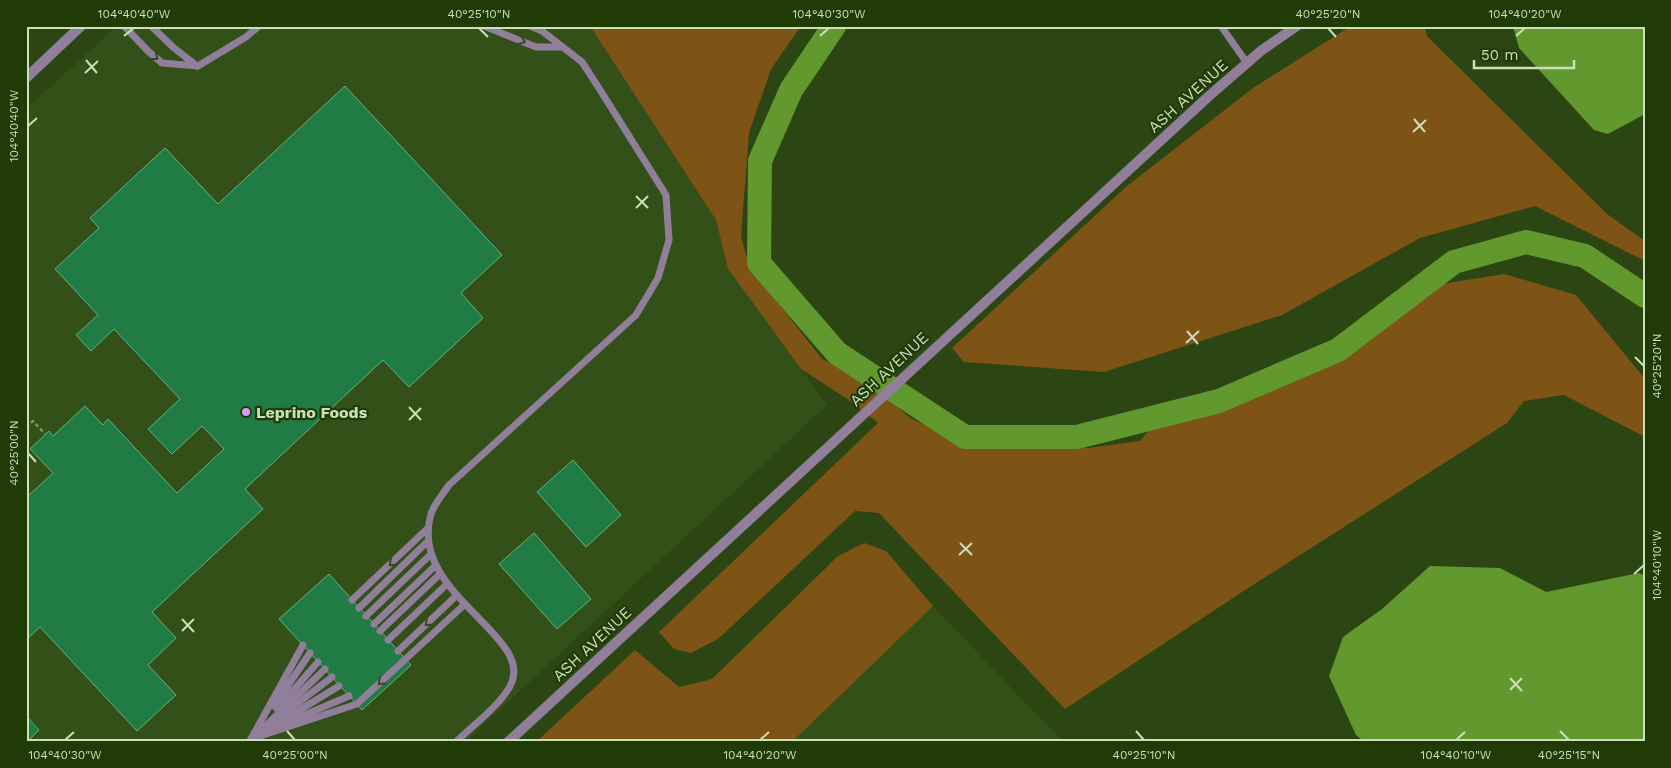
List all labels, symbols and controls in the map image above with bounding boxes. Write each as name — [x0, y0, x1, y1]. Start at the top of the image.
text: 104°40'40"W — [98, 7, 171, 21]
text: 40°25'10"N — [448, 7, 510, 21]
text: 104°40'30"W — [792, 7, 866, 21]
text: 40°25'20"N — [1295, 7, 1361, 21]
text: 104°40'20"W — [1488, 7, 1562, 21]
one-way arrow — [517, 35, 526, 45]
scale bar — [1474, 38, 1574, 70]
text: 50 m — [1481, 46, 1518, 64]
one-way arrow — [149, 52, 158, 60]
street label: ASH AVENUE — [1144, 55, 1232, 137]
text: 104°40'40"W — [7, 89, 21, 162]
street label: ASH AVENUE — [846, 328, 932, 410]
text: 40°25'20"N — [1650, 333, 1664, 399]
place label: Leprino Foods — [256, 403, 368, 422]
marker: Leprino Foods — [240, 406, 252, 418]
text: 40°25'00"N — [7, 420, 21, 486]
text: 104°40'10"W — [1650, 529, 1664, 600]
one-way arrow — [389, 557, 398, 566]
street label: ASH AVENUE — [549, 603, 635, 685]
one-way arrow — [424, 617, 433, 626]
one-way arrow — [378, 676, 387, 685]
text: 104°40'30"W — [28, 748, 102, 762]
text: 40°25'00"N — [262, 748, 328, 762]
text: 104°40'20"W — [723, 748, 797, 762]
text: 40°25'10"N — [1113, 748, 1175, 762]
text: 104°40'10"W — [1421, 748, 1492, 762]
text: 40°25'15"N — [1538, 748, 1600, 762]

